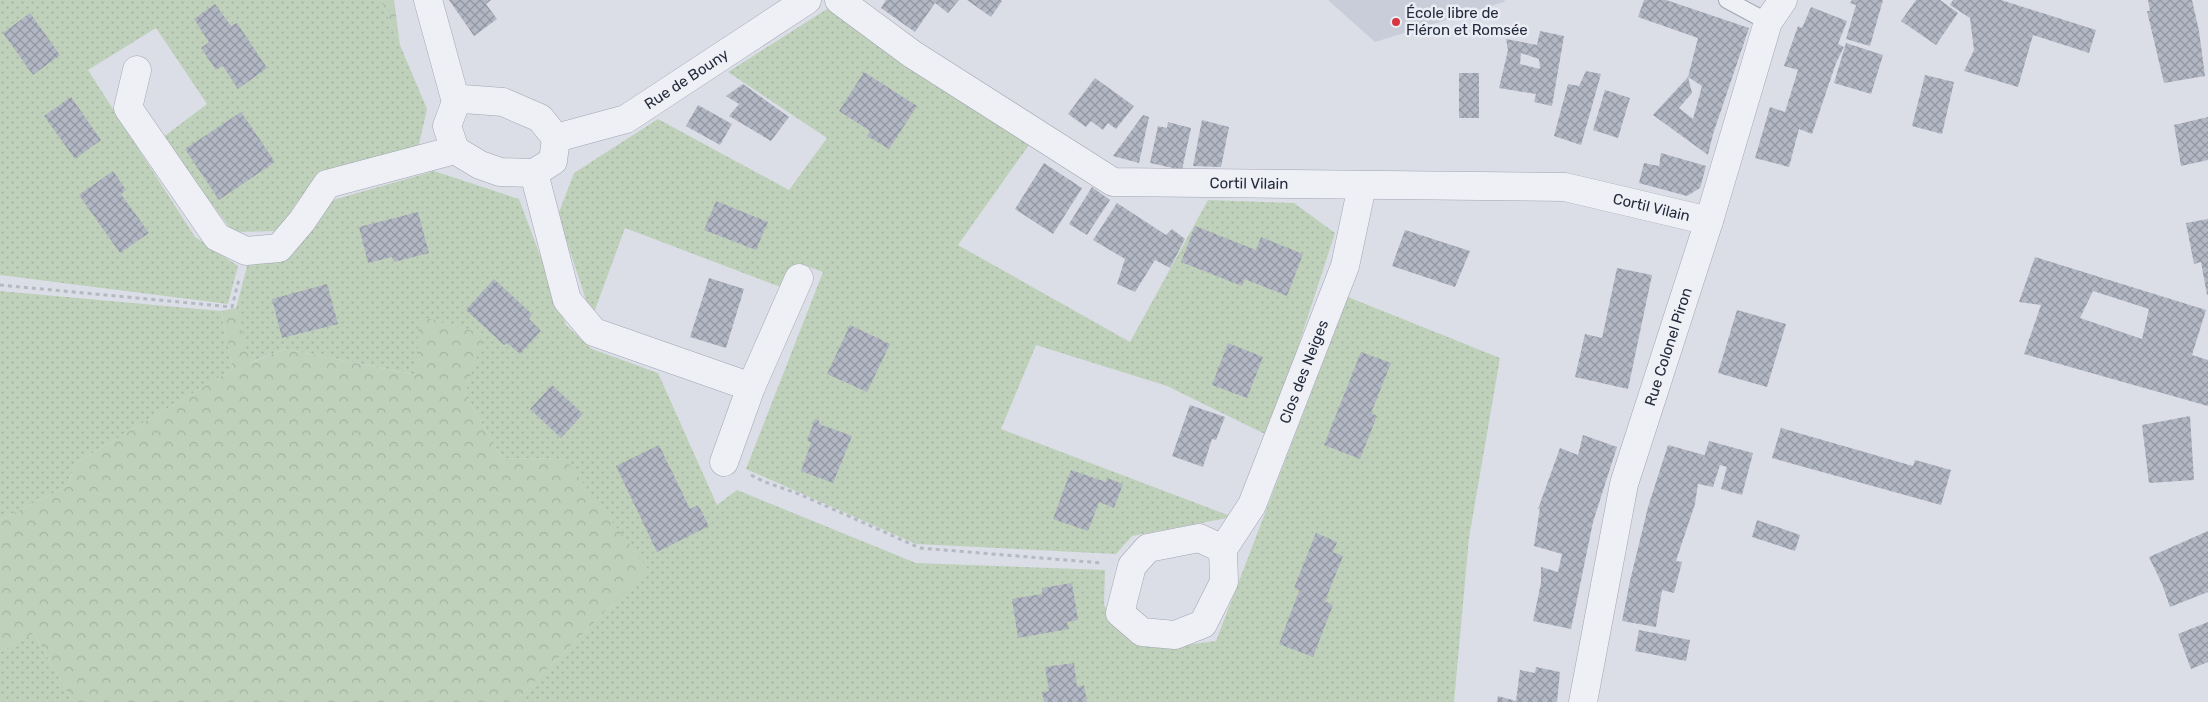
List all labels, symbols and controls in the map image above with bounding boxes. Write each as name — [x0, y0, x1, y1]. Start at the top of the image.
place label: École libre de Fléron et Romsée — [1406, 4, 1528, 39]
marker: École libre de Fléron et Romsée — [1390, 16, 1402, 28]
street label: Rue de Bouny — [641, 45, 732, 113]
street label: Cortil Vilain — [1209, 174, 1288, 193]
street label: Cortil Vilain — [1611, 190, 1692, 225]
street label: Rue Colonel Piron — [1641, 285, 1696, 408]
street label: Clos des Neiges — [1276, 317, 1332, 426]

